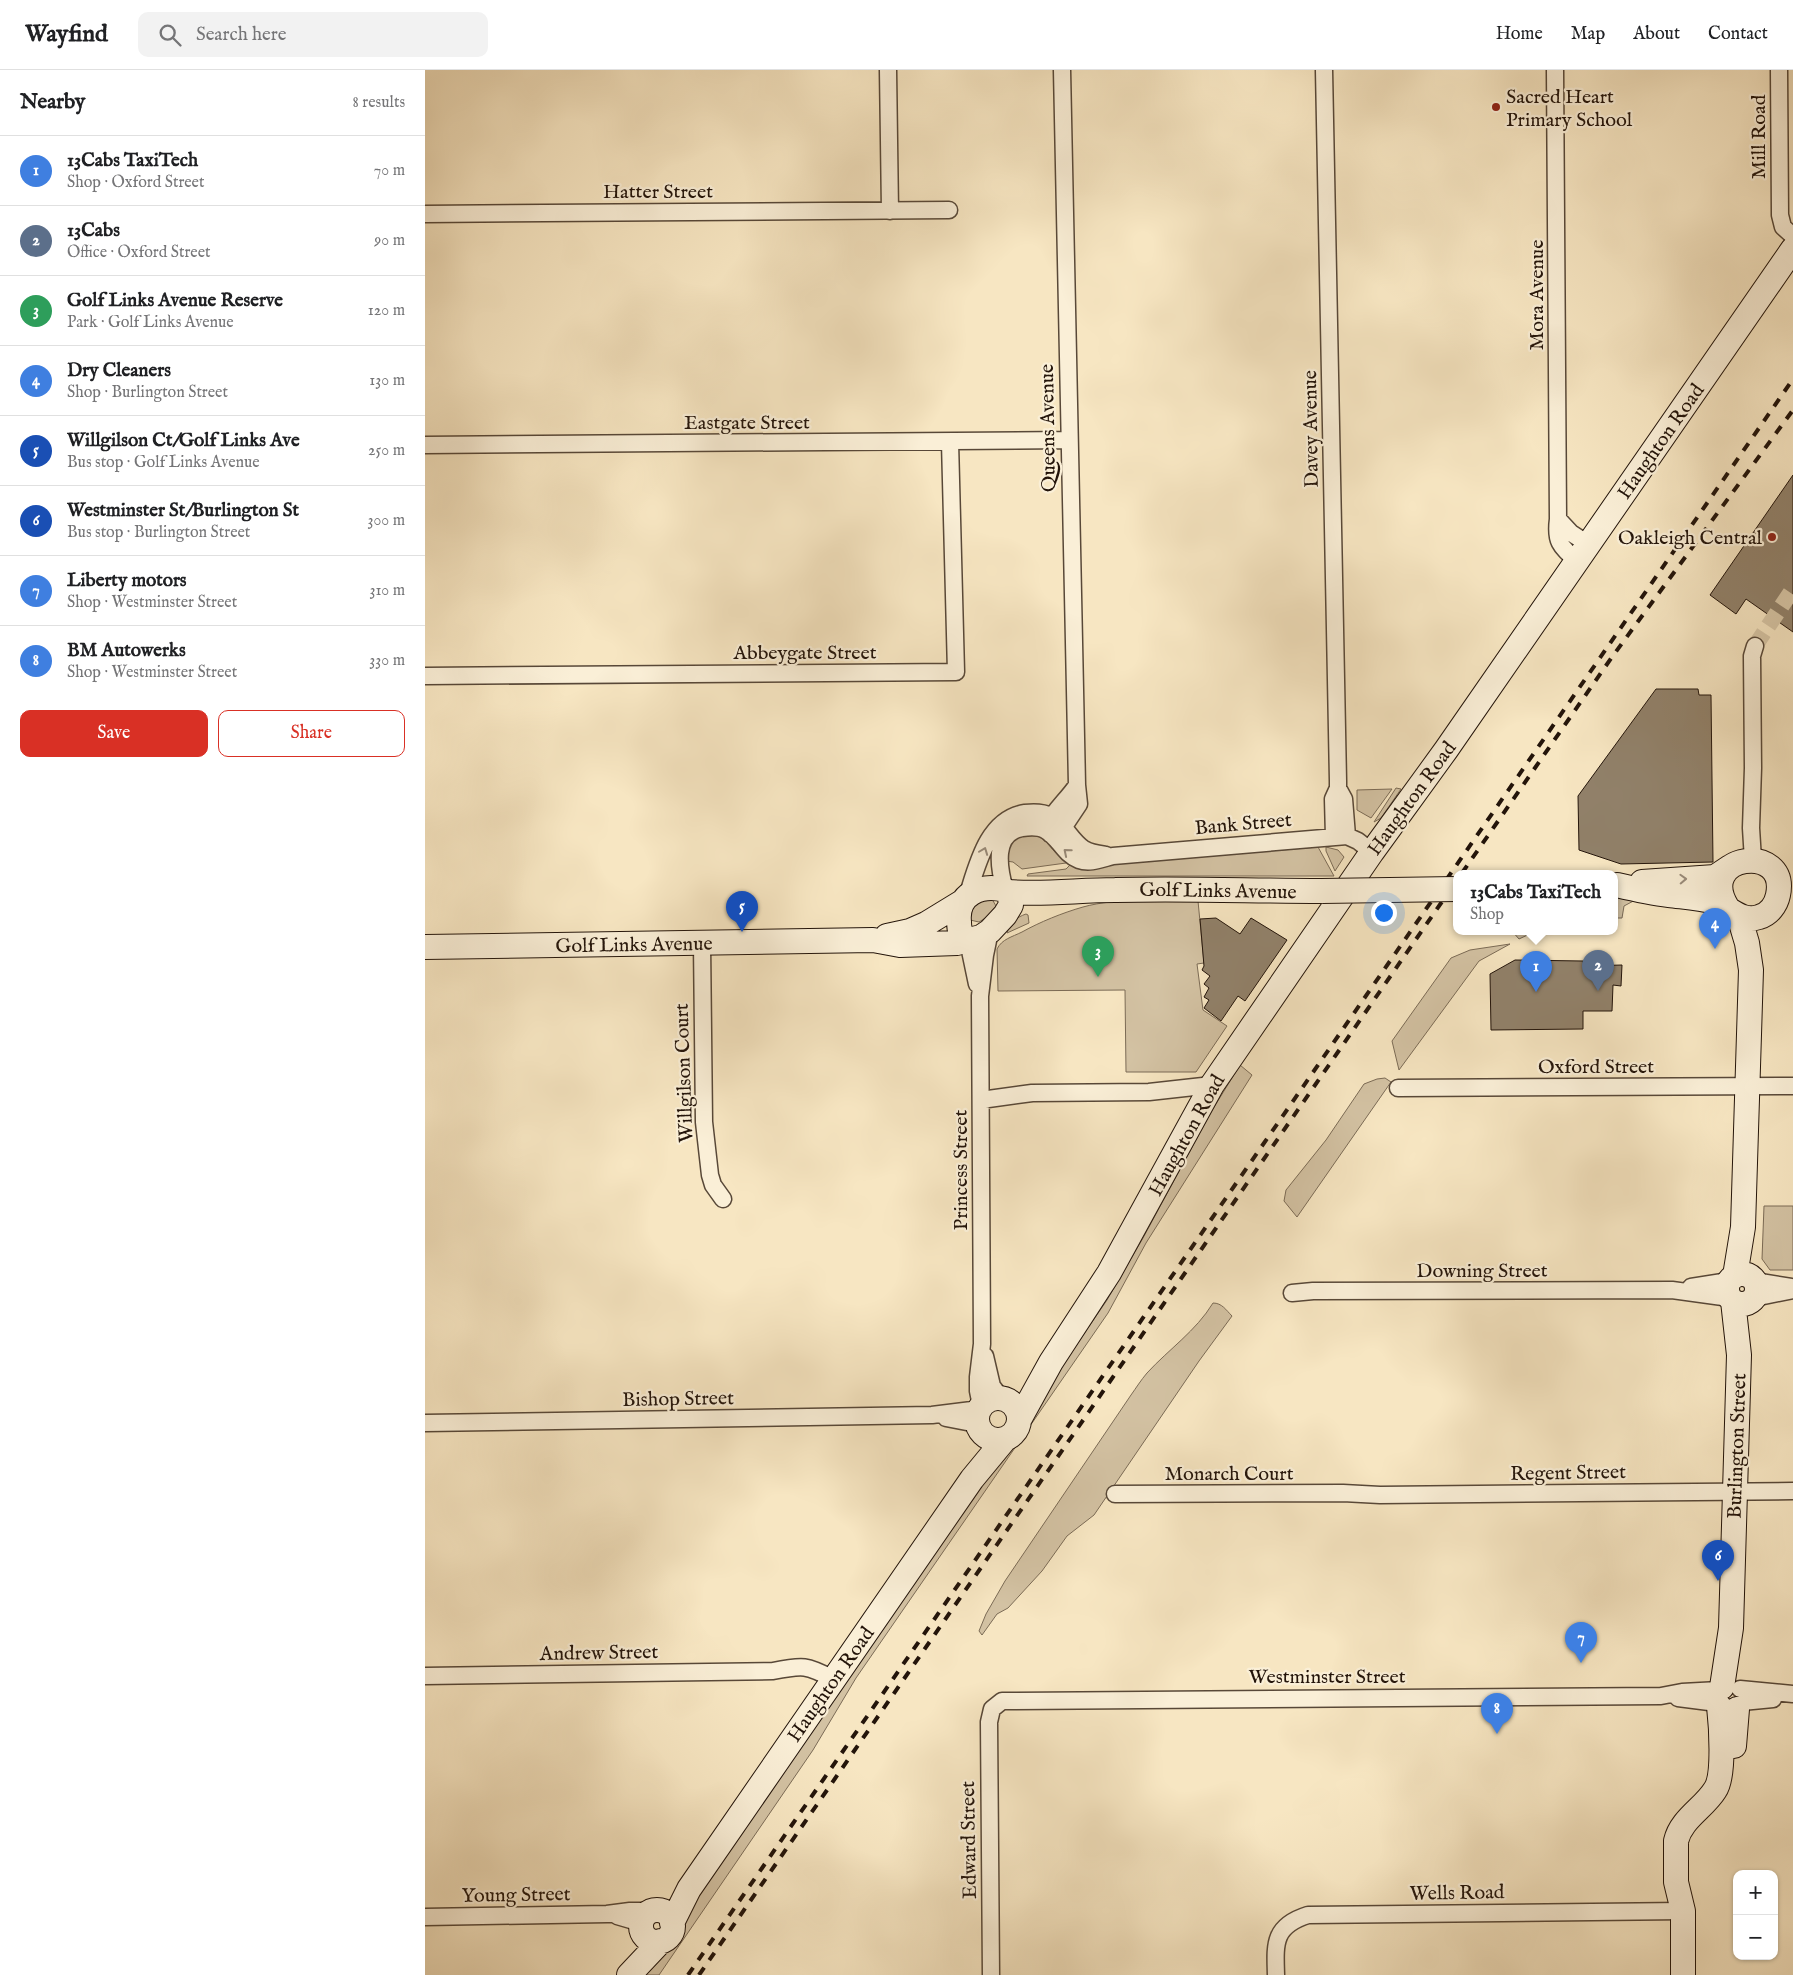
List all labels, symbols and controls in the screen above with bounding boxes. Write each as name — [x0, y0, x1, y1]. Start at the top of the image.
search box — [138, 12, 488, 57]
text: Wayfind — [25, 19, 108, 50]
icon: search — [156, 21, 184, 49]
text: Search here — [196, 23, 286, 47]
text: Home — [1496, 23, 1543, 46]
text: Map — [1571, 23, 1605, 46]
text: About — [1633, 23, 1680, 46]
text: Contact — [1708, 23, 1768, 46]
place label: Sacred Heart Primary School — [1506, 85, 1633, 133]
text: Nearby — [20, 89, 85, 116]
text: 8 results — [353, 93, 405, 113]
street label: Mill Road — [1747, 94, 1772, 179]
marker: Sacred Heart Primary School — [1490, 101, 1502, 113]
text: 13Cabs TaxiTech — [67, 149, 198, 173]
text: 1 — [33, 161, 39, 181]
text: 70 m — [374, 161, 405, 181]
text: Shop · Oxford Street — [67, 173, 204, 193]
street label: Hatter Street — [603, 180, 713, 205]
text: 13Cabs — [67, 219, 120, 243]
text: 2 — [32, 231, 40, 251]
text: 90 m — [374, 231, 405, 251]
street label: Mora Avenue — [1525, 240, 1550, 350]
text: Office · Oxford Street — [67, 243, 210, 263]
text: Golf Links Avenue Reserve — [67, 289, 283, 313]
text: 3 — [33, 301, 39, 321]
text: 120 m — [368, 301, 405, 321]
text: Park · Golf Links Avenue — [67, 313, 234, 333]
text: Dry Cleaners — [67, 359, 171, 383]
street label: Queens Avenue — [1035, 364, 1062, 492]
street label: Davey Avenue — [1298, 370, 1325, 488]
text: 4 — [32, 371, 40, 391]
text: 130 m — [369, 371, 405, 391]
street label: Haughton Road — [1612, 379, 1710, 504]
text: Shop · Burlington Street — [67, 383, 228, 403]
street label: Eastgate Street — [684, 411, 810, 436]
text: Willgilson Ct/Golf Links Ave — [67, 429, 300, 453]
text: 5 — [33, 441, 39, 461]
text: 250 m — [368, 441, 405, 461]
text: Bus stop · Golf Links Avenue — [67, 453, 260, 473]
text: Westminster St/Burlington St — [67, 499, 299, 523]
text: 6 — [33, 511, 39, 531]
text: 300 m — [367, 511, 405, 531]
text: Bus stop · Burlington Street — [67, 523, 250, 543]
place label: Oakleigh Central — [1618, 526, 1763, 551]
marker: Oakleigh Central — [1766, 531, 1778, 543]
text: Liberty motors — [67, 569, 187, 593]
text: 7 — [32, 581, 40, 601]
text: 310 m — [369, 581, 405, 601]
text: Shop · Westminster Street — [67, 593, 237, 613]
text: BM Autowerks — [67, 639, 186, 663]
street label: Abbeygate Street — [732, 641, 877, 666]
text: 8 — [33, 651, 39, 671]
text: 330 m — [369, 651, 405, 671]
text: Shop · Westminster Street — [67, 663, 237, 683]
button: Save — [20, 710, 208, 757]
button: Share — [218, 710, 405, 757]
street label: Haughton Road — [1362, 737, 1462, 861]
street label: Bank Street — [1194, 808, 1293, 841]
one-way arrow — [978, 848, 988, 856]
one-way arrow — [1064, 849, 1073, 858]
popup — [1453, 870, 1618, 935]
one-way arrow — [1679, 873, 1687, 884]
street label: Golf Links Avenue — [1139, 878, 1297, 905]
text: 13Cabs TaxiTech — [1470, 881, 1601, 905]
pin: 5 — [726, 891, 758, 932]
your location — [1371, 900, 1397, 926]
text: Shop — [1470, 905, 1504, 925]
pin: 4 — [1699, 908, 1731, 949]
street label: Golf Links Avenue — [555, 932, 713, 959]
pin: 3 — [1082, 936, 1114, 977]
pin: 2 — [1582, 950, 1614, 991]
pin: 1 — [1520, 951, 1552, 992]
street label: Willgilson Court — [670, 1003, 699, 1143]
street label: Oxford Street — [1538, 1055, 1654, 1080]
street label: Haughton Road — [1144, 1070, 1231, 1201]
street label: Princess Street — [949, 1109, 974, 1230]
street label: Downing Street — [1416, 1259, 1548, 1284]
street label: Burlington Street — [1722, 1373, 1753, 1519]
street label: Bishop Street — [622, 1386, 734, 1413]
street label: Regent Street — [1510, 1460, 1626, 1487]
street label: Monarch Court — [1164, 1462, 1294, 1487]
pin: 6 — [1702, 1540, 1734, 1581]
street label: Haughton Road — [782, 1622, 880, 1747]
pin: 7 — [1565, 1622, 1597, 1663]
street label: Andrew Street — [539, 1640, 659, 1667]
street label: Westminster Street — [1248, 1665, 1406, 1690]
pin: 8 — [1481, 1693, 1513, 1734]
street label: Edward Street — [956, 1781, 983, 1899]
map controls — [1733, 1870, 1778, 1960]
button: + — [1733, 1870, 1778, 1915]
street label: Wells Road — [1409, 1880, 1505, 1907]
street label: Young Street — [461, 1882, 571, 1909]
button: − — [1733, 1915, 1778, 1960]

